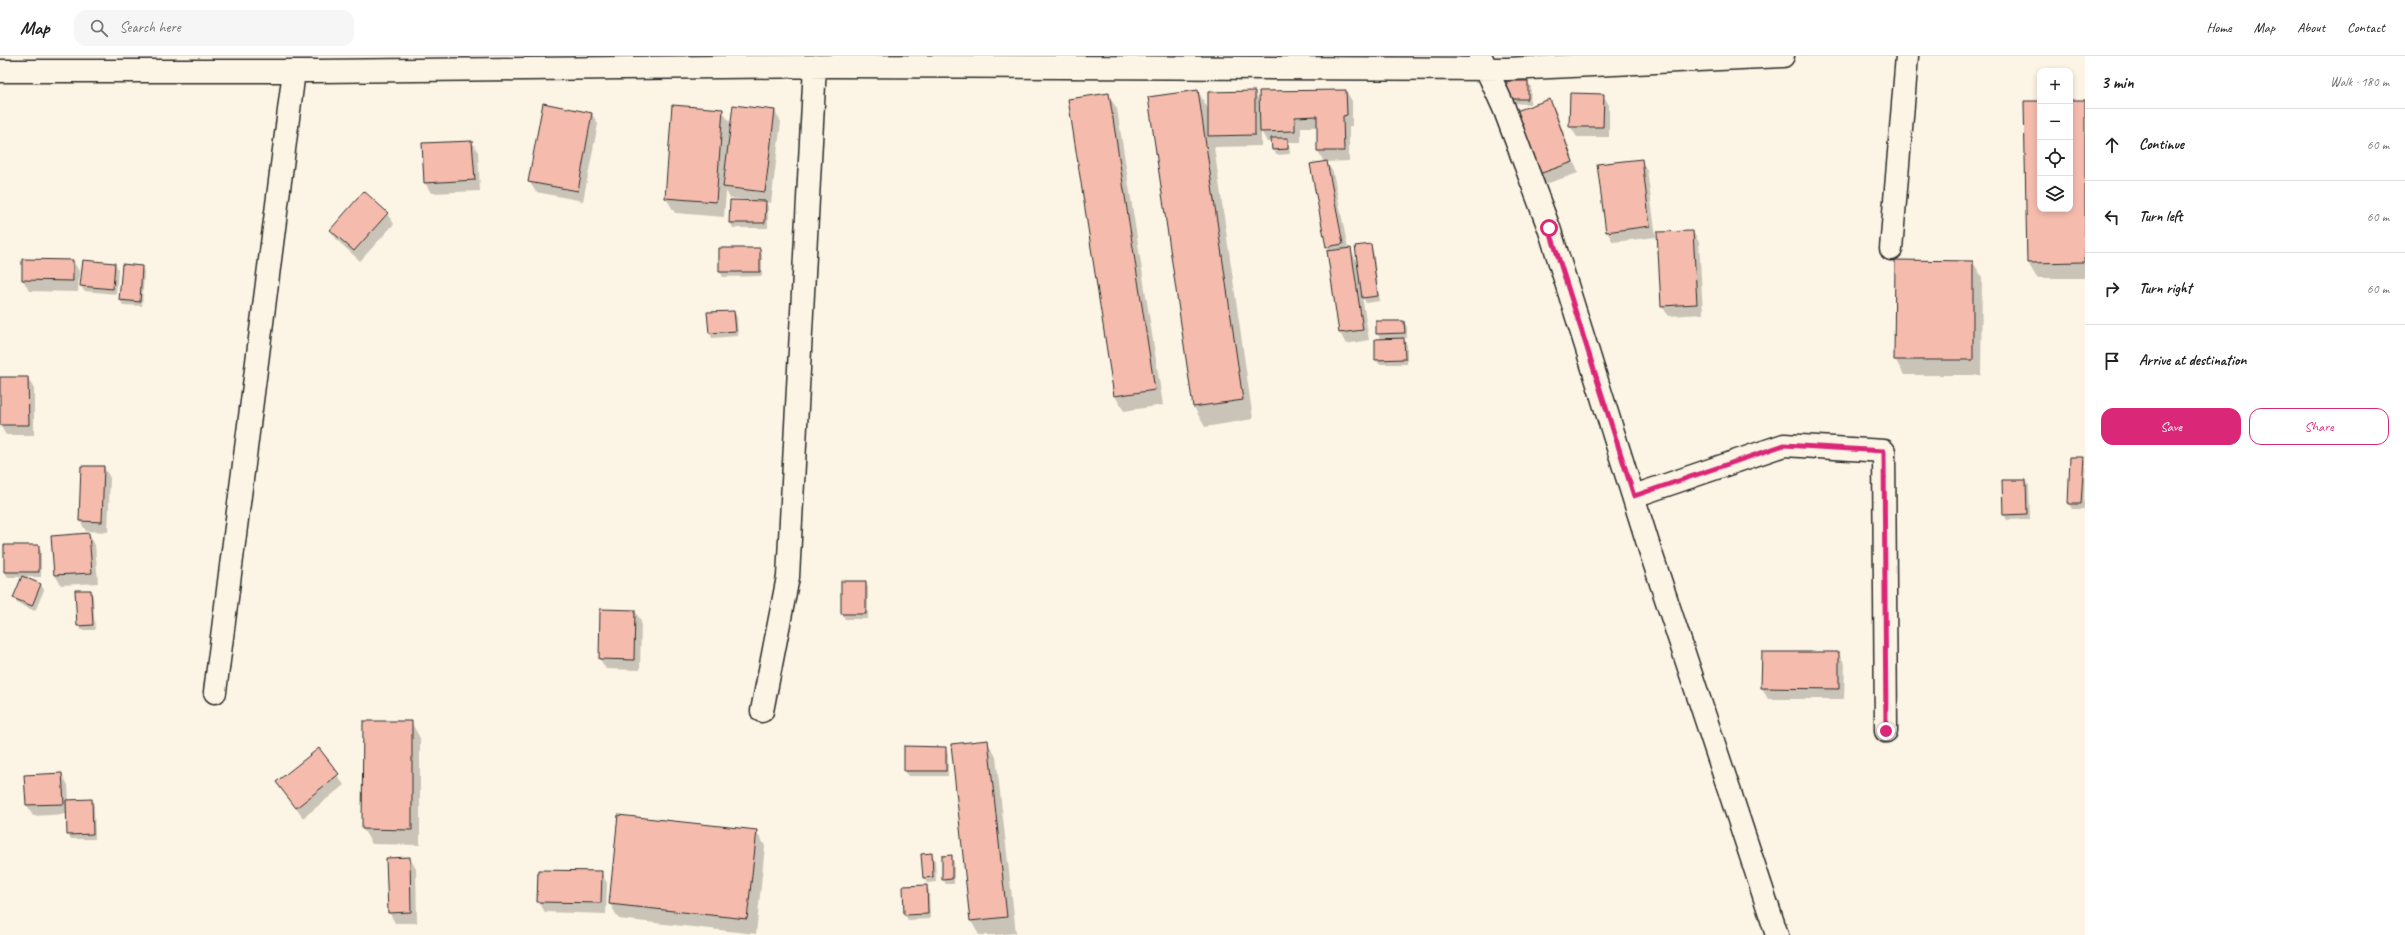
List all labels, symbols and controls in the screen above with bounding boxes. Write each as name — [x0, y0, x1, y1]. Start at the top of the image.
search box — [74, 10, 354, 46]
text: Map — [20, 16, 50, 40]
icon: search — [88, 17, 110, 39]
text: Search here — [120, 18, 181, 37]
text: Home — [2206, 19, 2232, 36]
text: Map — [2254, 19, 2275, 36]
text: About — [2297, 19, 2325, 36]
text: Contact — [2347, 19, 2385, 36]
map controls — [2037, 68, 2073, 212]
button: + — [2037, 68, 2073, 104]
text: 3 min — [2101, 72, 2134, 93]
text: Walk · 180 m — [2330, 74, 2389, 90]
button: − — [2037, 104, 2073, 140]
icon: ahead — [2101, 134, 2123, 156]
text: Continue — [2139, 135, 2184, 154]
text: 60 m — [2367, 137, 2389, 153]
button: locate — [2037, 140, 2073, 176]
button: layers — [2037, 176, 2073, 212]
icon: left — [2101, 206, 2123, 228]
text: Turn left — [2139, 207, 2182, 226]
text: 60 m — [2367, 209, 2389, 225]
route start — [1540, 219, 1558, 237]
icon: right — [2101, 278, 2123, 300]
text: Turn right — [2139, 279, 2192, 298]
text: 60 m — [2367, 281, 2389, 297]
icon: arrive — [2101, 350, 2123, 372]
text: Arrive at destination — [2139, 351, 2246, 370]
button: Save — [2101, 408, 2241, 445]
button: Share — [2249, 408, 2389, 445]
route end — [1877, 722, 1895, 740]

